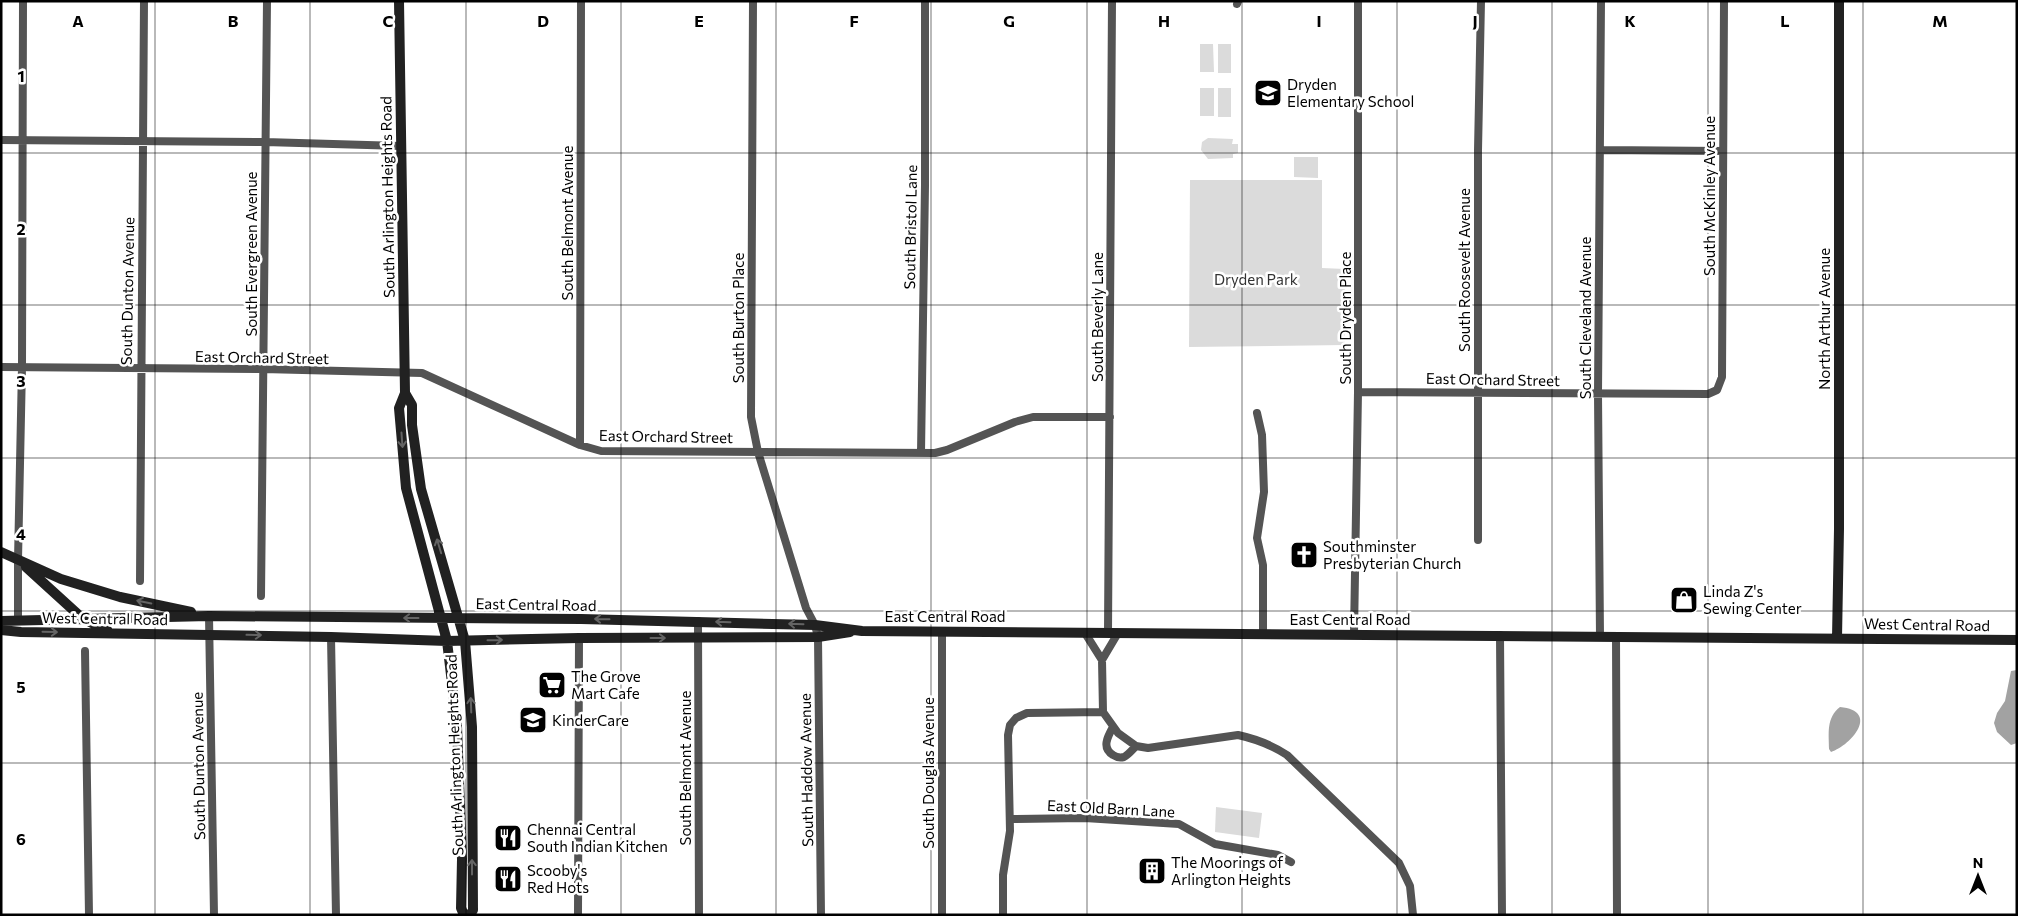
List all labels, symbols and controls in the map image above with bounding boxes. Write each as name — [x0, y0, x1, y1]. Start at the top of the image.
text: A — [72, 11, 84, 30]
text: B — [228, 11, 239, 30]
text: C — [383, 11, 394, 30]
text: D — [537, 11, 549, 30]
text: E — [694, 11, 704, 30]
text: F — [849, 11, 859, 30]
text: G — [1003, 11, 1015, 30]
text: H — [1158, 11, 1170, 30]
text: I — [1316, 11, 1322, 30]
text: J — [1472, 11, 1478, 30]
text: K — [1624, 11, 1636, 30]
text: L — [1780, 11, 1790, 30]
text: M — [1932, 11, 1948, 30]
text: 1 — [17, 66, 25, 85]
place label: Dryden Elementary School — [1287, 75, 1414, 110]
school or university icon: Dryden Elementary School — [1253, 78, 1283, 108]
street label: South Arlington Heights Road — [376, 96, 398, 298]
street label: South McKinley Avenue — [1700, 116, 1718, 276]
street label: South Belmont Avenue — [558, 146, 576, 300]
street label: South Bristol Lane — [900, 164, 920, 289]
street label: South Evergreen Avenue — [242, 171, 260, 336]
street label: South Roosevelt Avenue — [1455, 188, 1473, 352]
street label: South Dunton Avenue — [117, 217, 137, 365]
text: 2 — [16, 219, 26, 238]
street label: South Cleveland Avenue — [1576, 237, 1594, 399]
street label: North Arthur Avenue — [1815, 248, 1833, 390]
street label: South Beverly Lane — [1088, 252, 1106, 382]
street label: South Dryden Place — [1336, 252, 1354, 384]
street label: South Burton Place — [729, 253, 747, 383]
park label: Dryden Park — [1214, 270, 1298, 288]
street label: East Orchard Street — [195, 347, 329, 367]
street label: East Orchard Street — [1426, 369, 1560, 389]
text: 3 — [16, 371, 26, 390]
street label: East Orchard Street — [599, 426, 733, 446]
one-way arrow — [397, 432, 406, 448]
text: 4 — [16, 524, 26, 543]
place label: Southminster Presbyterian Church — [1323, 537, 1461, 572]
one-way arrow — [433, 539, 443, 555]
church icon: Southminster Presbyterian Church — [1289, 540, 1319, 570]
place label: Linda Z's Sewing Center — [1703, 582, 1802, 617]
shop icon: Linda Z's Sewing Center — [1669, 585, 1699, 615]
street label: East Central Road — [475, 594, 597, 614]
one-way arrow — [137, 597, 153, 606]
street label: East Central Road — [885, 607, 1005, 625]
street label: West Central Road — [42, 608, 168, 628]
street label: East Central Road — [1290, 610, 1410, 628]
one-way arrow — [403, 613, 420, 623]
one-way arrow — [594, 614, 610, 624]
street label: West Central Road — [1864, 614, 1990, 634]
one-way arrow — [715, 617, 731, 627]
one-way arrow — [788, 619, 804, 629]
one-way arrow — [42, 628, 58, 637]
one-way arrow — [246, 630, 262, 640]
one-way arrow — [650, 633, 666, 643]
one-way arrow — [487, 635, 503, 645]
street label: South Arlington Heights Road — [441, 654, 467, 856]
place label: The Grove Mart Cafe — [571, 667, 641, 702]
supermarket icon: The Grove Mart Cafe — [537, 670, 567, 700]
text: 5 — [16, 677, 26, 696]
street label: South Belmont Avenue — [676, 691, 694, 845]
street label: South Dunton Avenue — [188, 692, 208, 840]
street label: South Haddow Avenue — [796, 693, 816, 847]
one-way arrow — [466, 697, 476, 713]
street label: South Douglas Avenue — [919, 697, 937, 849]
school or university icon: KinderCare — [518, 705, 548, 735]
place label: KinderCare — [552, 711, 629, 729]
street label: East Old Barn Lane — [1047, 796, 1176, 820]
place label: Chennai Central South Indian Kitchen — [527, 820, 668, 855]
restaurant icon: Chennai Central South Indian Kitchen — [493, 823, 523, 853]
text: 6 — [16, 829, 26, 848]
north arrow — [1953, 851, 2003, 901]
place label: The Moorings of Arlington Heights — [1171, 853, 1291, 888]
text: N — [1973, 854, 1983, 871]
building icon: The Moorings of Arlington Heights — [1137, 856, 1167, 886]
one-way arrow — [467, 859, 477, 876]
place label: Scooby's Red Hots — [527, 861, 589, 896]
restaurant icon: Scooby's Red Hots — [493, 864, 523, 894]

